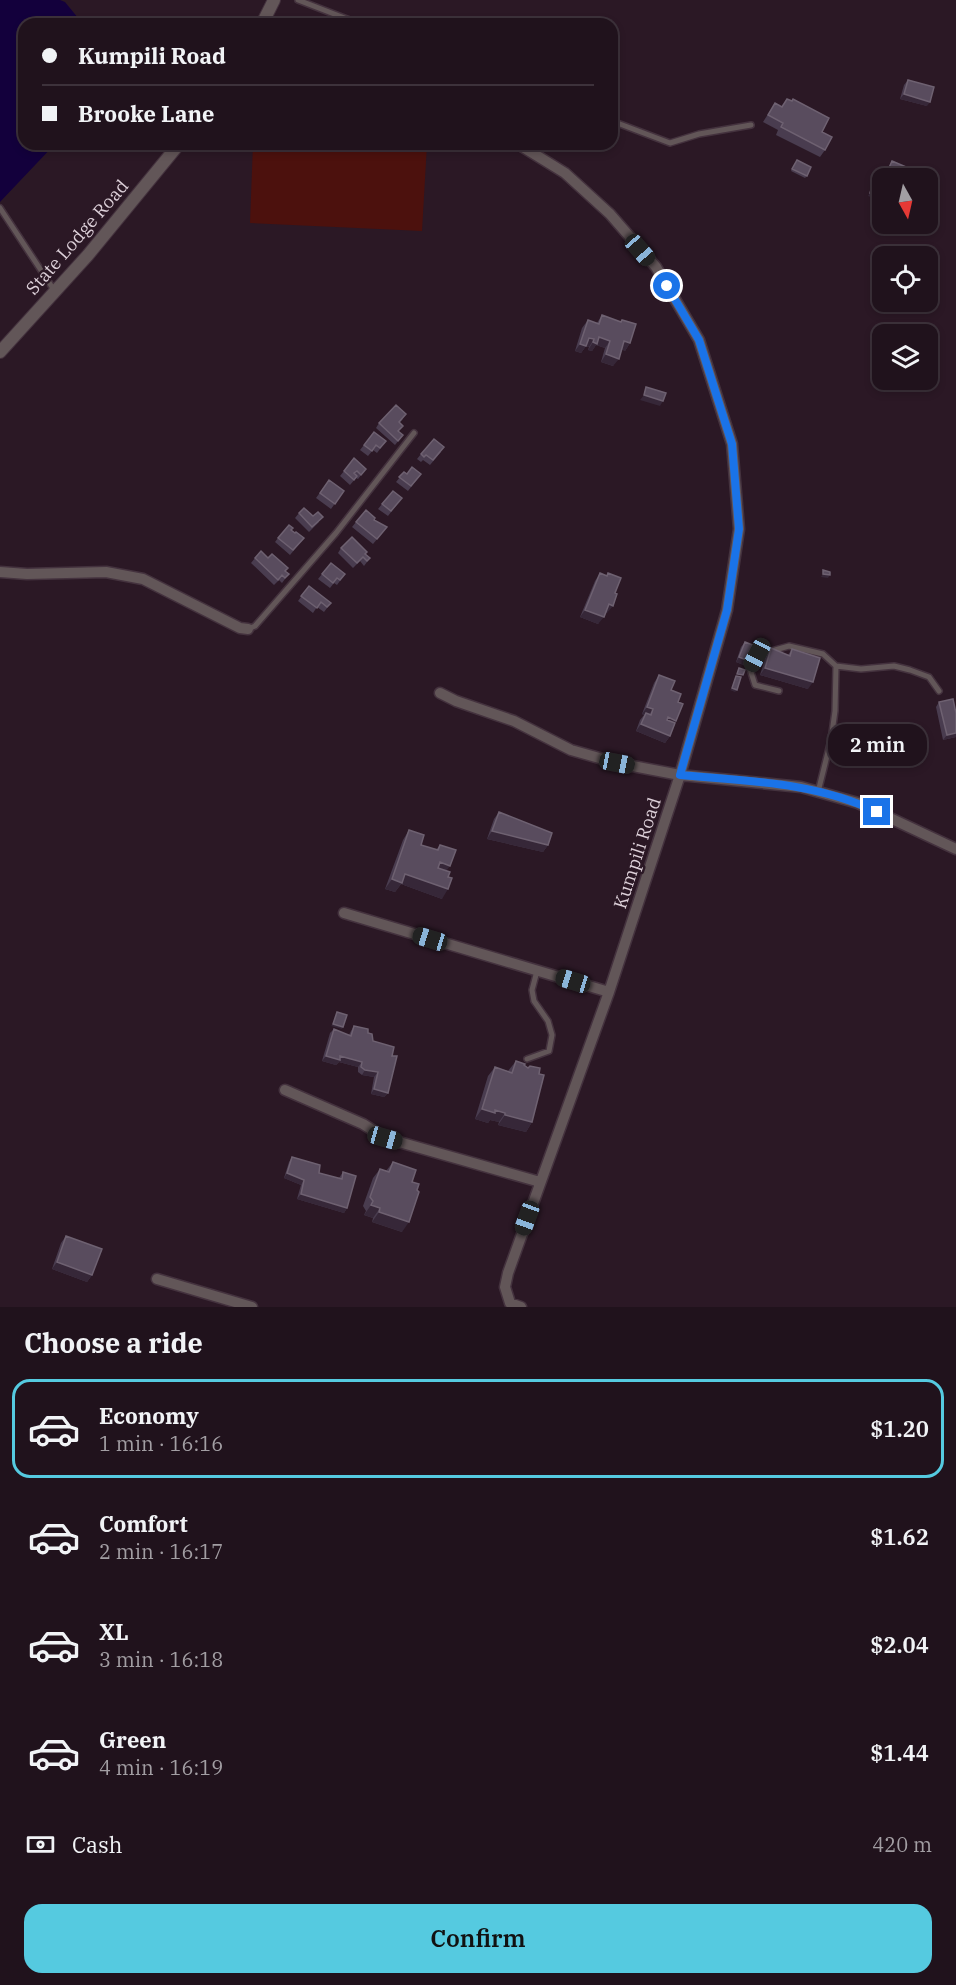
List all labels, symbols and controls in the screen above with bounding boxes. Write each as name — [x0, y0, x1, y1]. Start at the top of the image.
text: Kumpili Road — [78, 41, 226, 70]
text: Brooke Lane — [78, 99, 214, 128]
north arrow — [872, 168, 938, 234]
map controls — [872, 168, 938, 390]
street label: State Lodge Road — [21, 175, 133, 299]
car — [621, 231, 659, 269]
button: locate — [872, 246, 938, 312]
route start — [653, 272, 680, 299]
button: layers — [872, 324, 938, 390]
car — [741, 635, 773, 675]
callout: 2 min — [828, 725, 926, 767]
text: 2 min — [850, 731, 905, 758]
car — [598, 751, 636, 775]
street label: Kumpili Road — [608, 794, 666, 911]
route end — [863, 798, 890, 825]
car — [410, 925, 450, 953]
car — [553, 967, 593, 995]
car — [365, 1124, 405, 1152]
car — [512, 1198, 542, 1238]
text: Choose a ride — [24, 1325, 203, 1360]
text: Economy — [99, 1401, 199, 1430]
icon: car — [27, 1402, 81, 1456]
text: $1.20 — [870, 1414, 929, 1443]
text: 1 min · 16:16 — [99, 1430, 223, 1457]
text: Comfort — [99, 1509, 188, 1538]
icon: car — [27, 1510, 81, 1564]
text: $1.62 — [870, 1522, 929, 1551]
text: 2 min · 16:17 — [99, 1538, 223, 1565]
text: XL — [99, 1617, 129, 1646]
icon: car — [27, 1618, 81, 1672]
text: $2.04 — [870, 1630, 929, 1659]
text: 3 min · 16:18 — [99, 1646, 223, 1673]
text: Green — [99, 1725, 166, 1754]
icon: car — [27, 1726, 81, 1780]
text: $1.44 — [870, 1738, 929, 1767]
text: 4 min · 16:19 — [99, 1754, 223, 1781]
icon: cash — [24, 1828, 57, 1861]
text: Cash — [72, 1830, 123, 1859]
text: 420 m — [872, 1831, 932, 1858]
button: Confirm — [24, 1904, 932, 1973]

